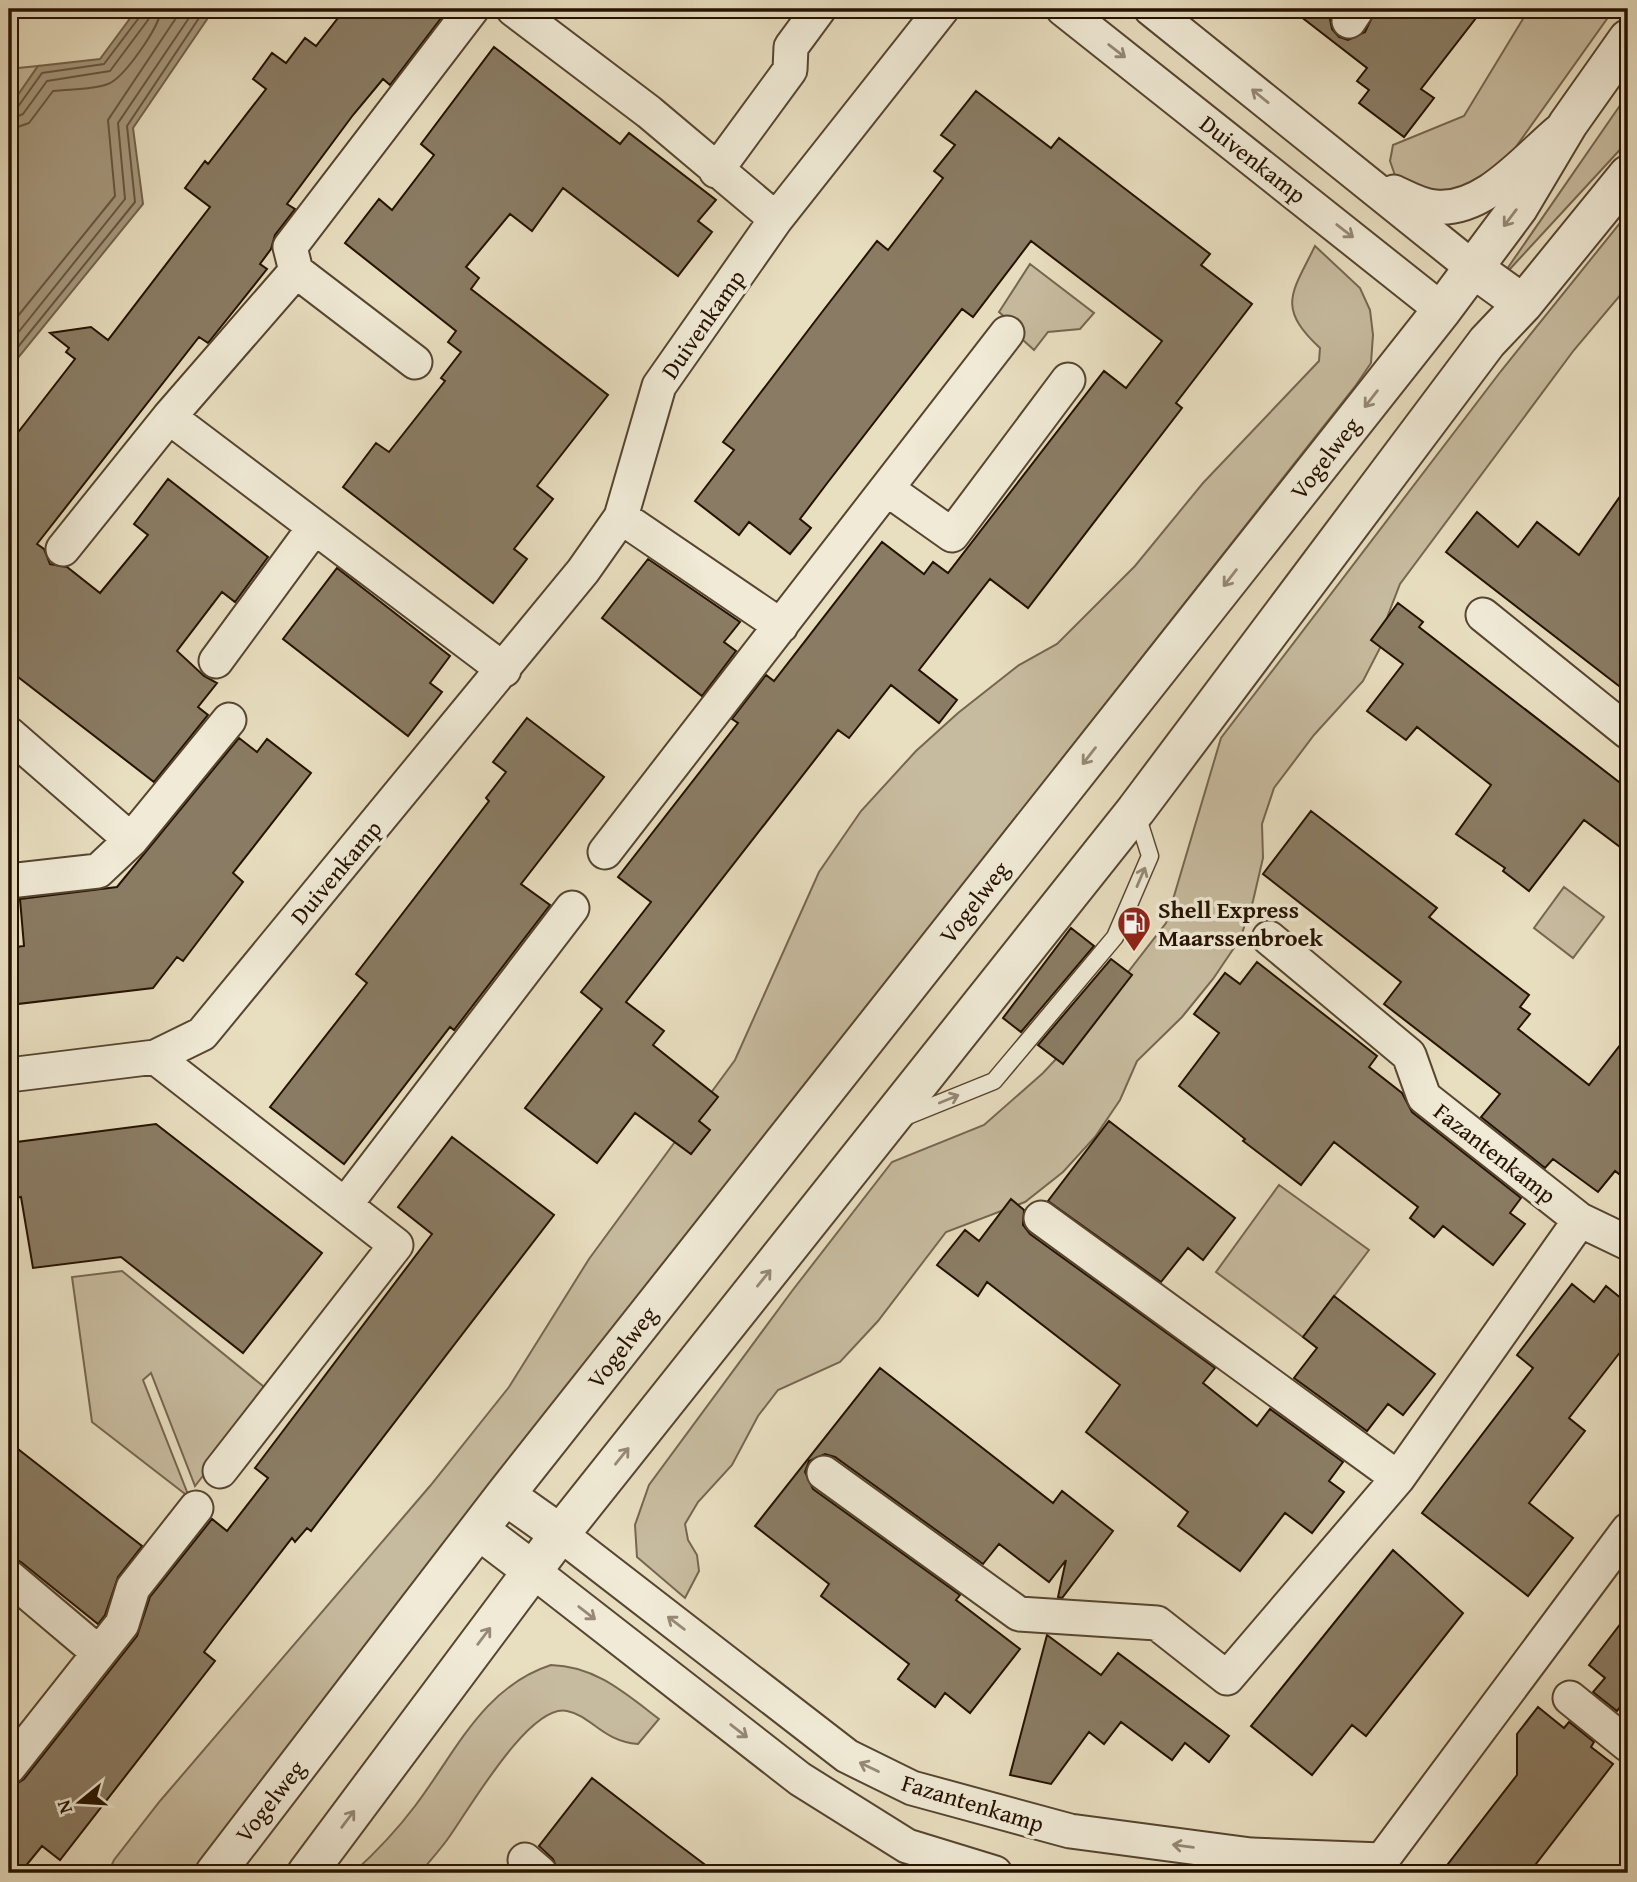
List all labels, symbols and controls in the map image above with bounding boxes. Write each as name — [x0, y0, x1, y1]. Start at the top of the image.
one-way arrow — [1107, 43, 1126, 58]
one-way arrow — [1252, 89, 1270, 104]
street label: Duivenkamp — [1192, 106, 1314, 212]
one-way arrow — [1502, 209, 1517, 227]
one-way arrow — [1336, 223, 1354, 239]
street label: Duivenkamp — [652, 262, 754, 386]
one-way arrow — [1364, 389, 1379, 408]
street label: Vogelweg — [1282, 409, 1368, 507]
one-way arrow — [1223, 568, 1238, 586]
one-way arrow — [1082, 747, 1097, 765]
street label: Duivenkamp — [282, 812, 390, 932]
street label: Vogelweg — [931, 853, 1017, 951]
one-way arrow — [1135, 867, 1148, 888]
place label: Shell Express Maarssenbroek — [1158, 892, 1323, 955]
fuel station icon: Shell Express Maarssenbroek — [1115, 904, 1153, 953]
one-way arrow — [938, 1091, 960, 1104]
street label: Fazantenkamp — [1426, 1094, 1564, 1212]
one-way arrow — [756, 1269, 771, 1287]
street label: Vogelweg — [579, 1298, 665, 1396]
one-way arrow — [614, 1447, 630, 1465]
one-way arrow — [577, 1605, 595, 1620]
one-way arrow — [667, 1615, 686, 1630]
one-way arrow — [476, 1628, 491, 1646]
one-way arrow — [729, 1723, 747, 1738]
street label: Vogelweg — [227, 1752, 313, 1850]
one-way arrow — [859, 1759, 880, 1773]
street label: Fazantenkamp — [898, 1765, 1048, 1841]
north arrow — [46, 1766, 116, 1836]
text: N — [48, 1797, 79, 1818]
one-way arrow — [340, 1810, 355, 1828]
one-way arrow — [1172, 1839, 1195, 1852]

